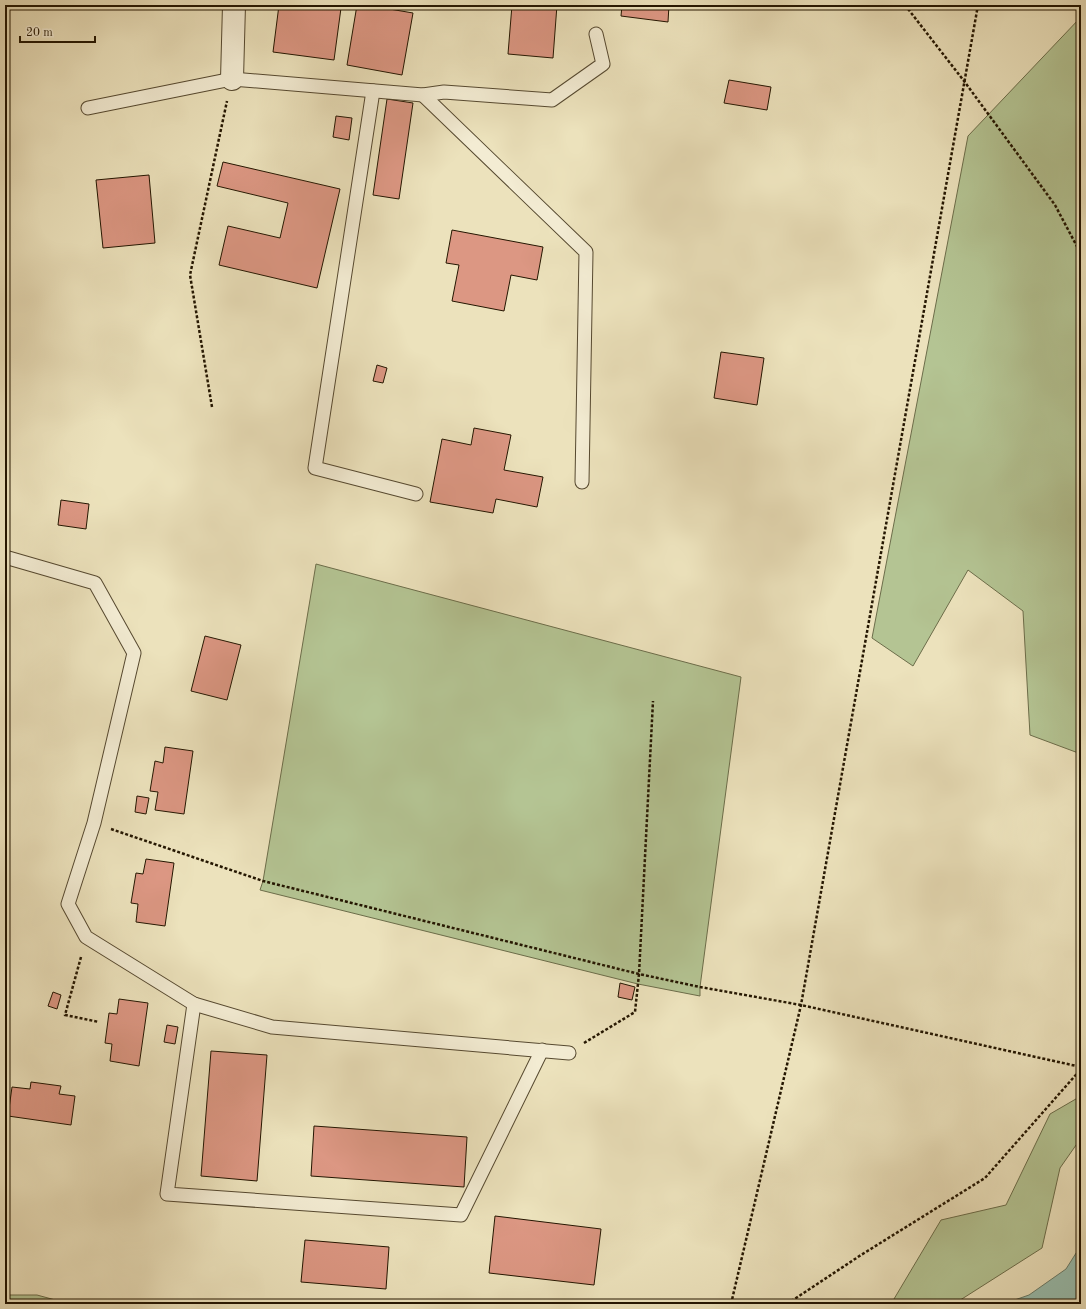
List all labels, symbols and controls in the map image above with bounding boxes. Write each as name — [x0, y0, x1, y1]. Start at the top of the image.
scale bar — [20, 18, 95, 44]
text: 20 m — [26, 27, 53, 39]

